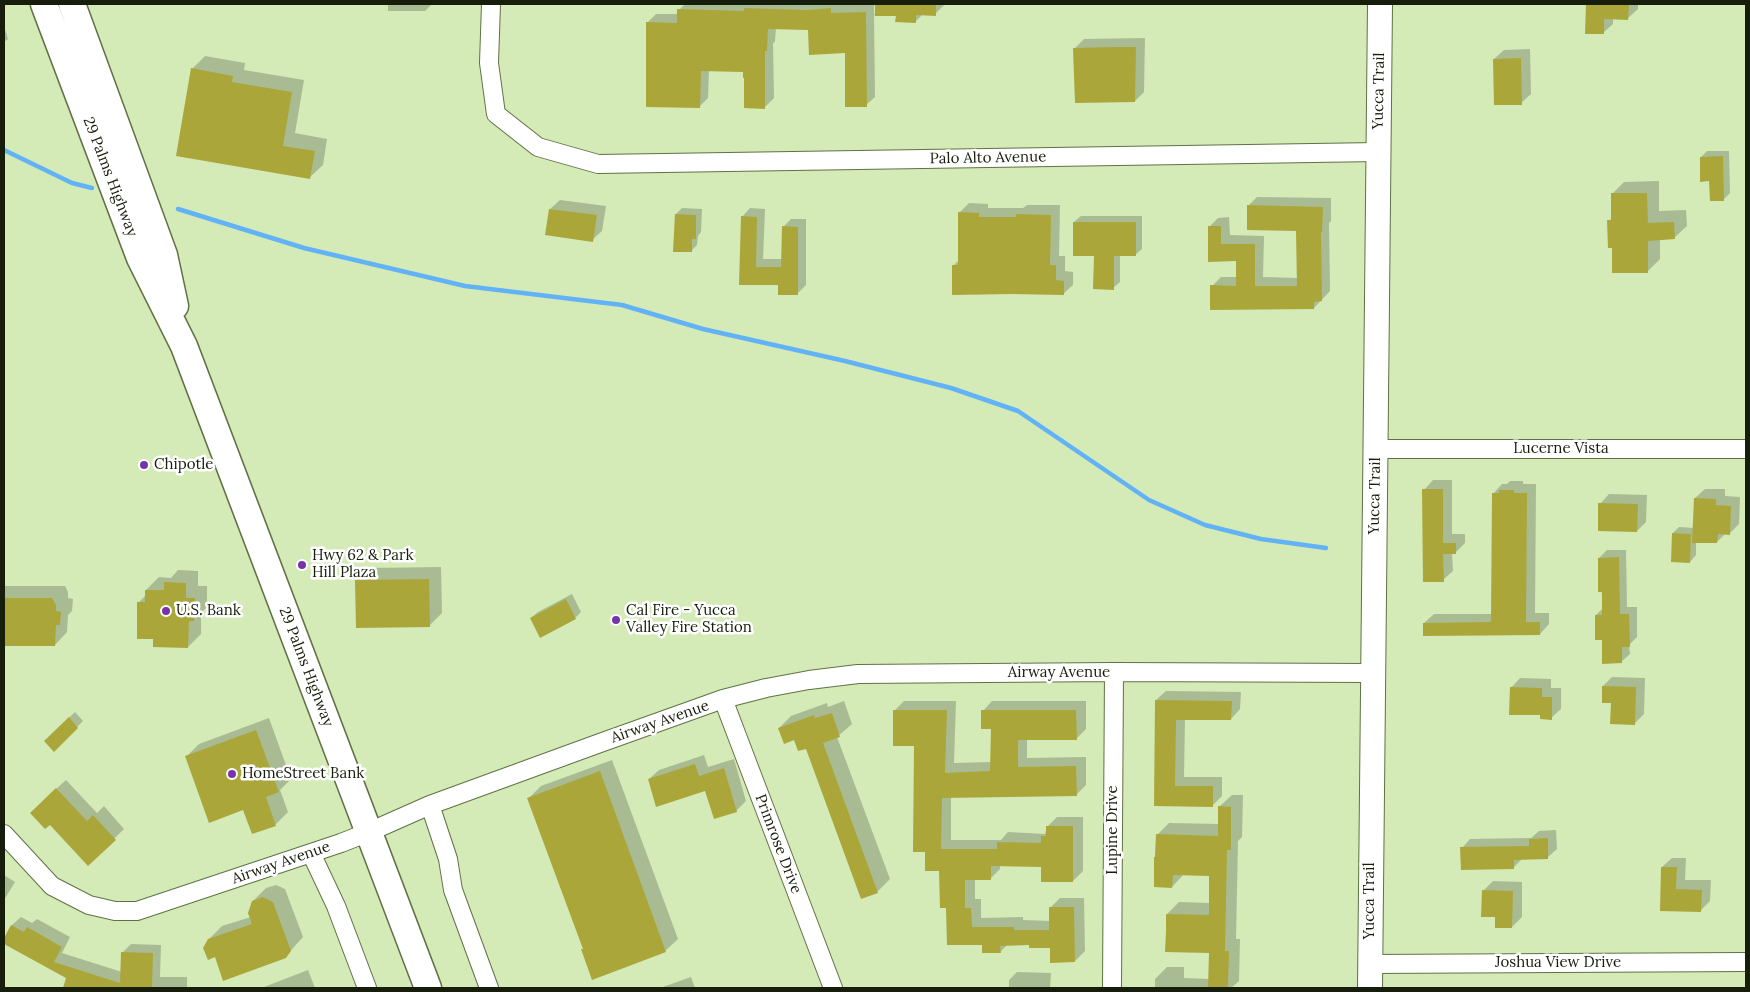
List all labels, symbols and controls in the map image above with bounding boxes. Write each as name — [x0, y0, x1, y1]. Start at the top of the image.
street label: Yucca Trail — [1369, 52, 1389, 130]
street label: 29 Palms Highway — [79, 115, 141, 239]
street label: Palo Alto Avenue — [930, 148, 1046, 168]
street label: Lucerne Vista — [1513, 440, 1609, 458]
place label: Chipotle — [154, 456, 213, 474]
street label: Yucca Trail — [1365, 457, 1385, 535]
marker: Chipotle — [138, 459, 150, 471]
place label: Hwy 62 & Park Hill Plaza — [312, 547, 414, 582]
marker: Hwy 62 & Park Hill Plaza — [296, 559, 308, 571]
place label: U.S. Bank — [176, 602, 241, 620]
place label: Cal Fire - Yucca Valley Fire Station — [626, 602, 752, 637]
marker: U.S. Bank — [160, 605, 172, 617]
street label: 29 Palms Highway — [275, 605, 337, 729]
marker: Cal Fire - Yucca Valley Fire Station — [610, 614, 622, 626]
street label: Airway Avenue — [1008, 664, 1110, 682]
street label: Airway Avenue — [609, 697, 711, 747]
place label: HomeStreet Bank — [242, 765, 364, 783]
marker: HomeStreet Bank — [226, 768, 238, 780]
street label: Lupine Drive — [1104, 785, 1122, 875]
street label: Primrose Drive — [751, 792, 805, 896]
street label: Airway Avenue — [230, 838, 332, 888]
street label: Yucca Trail — [1361, 862, 1379, 940]
street label: Joshua View Drive — [1495, 954, 1621, 972]

